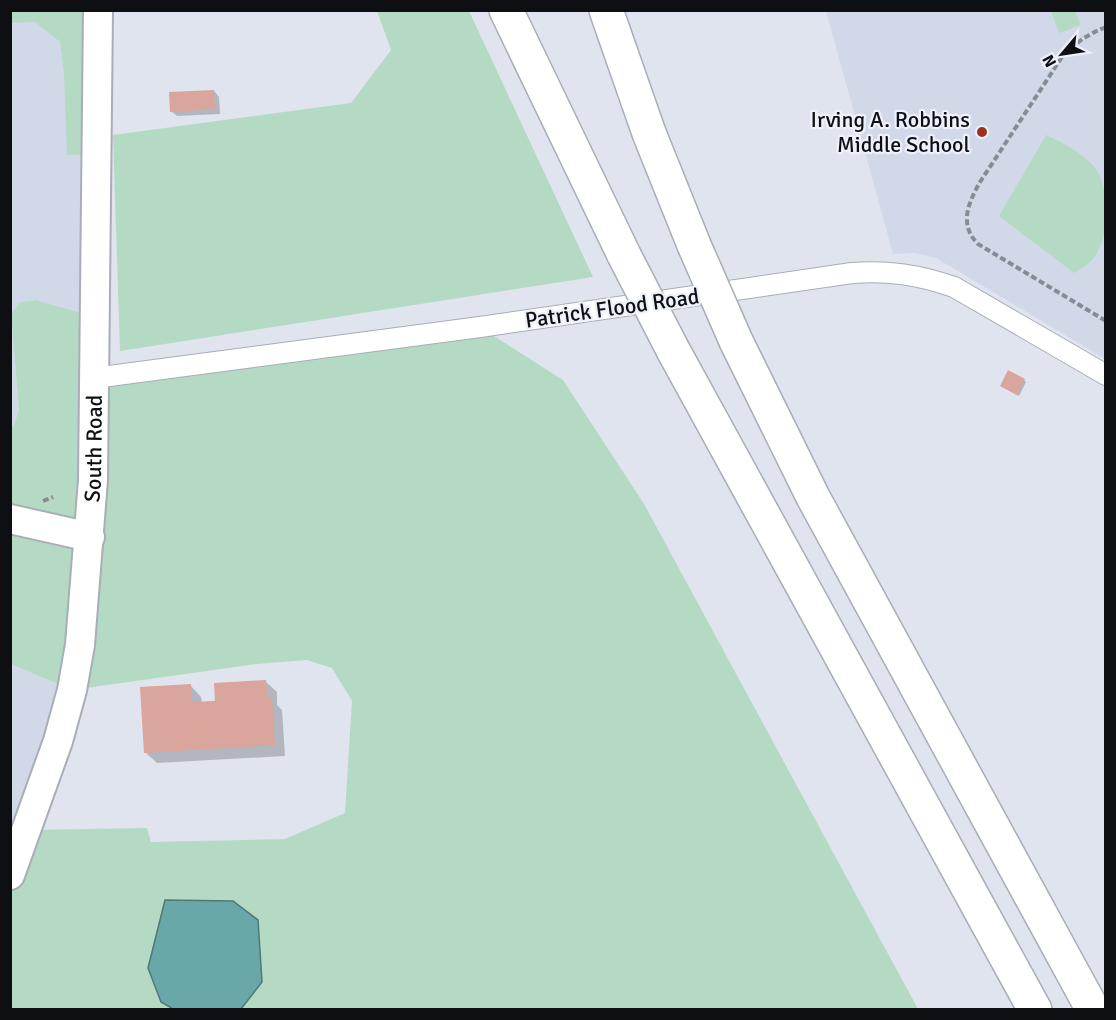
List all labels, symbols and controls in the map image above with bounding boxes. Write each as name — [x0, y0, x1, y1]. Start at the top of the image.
north arrow — [1032, 24, 1092, 84]
text: N — [1038, 51, 1061, 71]
place label: Irving A. Robbins Middle School — [811, 106, 970, 158]
marker: Irving A. Robbins Middle School — [975, 125, 989, 139]
street label: Patrick Flood Road — [523, 282, 701, 334]
street label: South Road — [78, 395, 107, 503]

